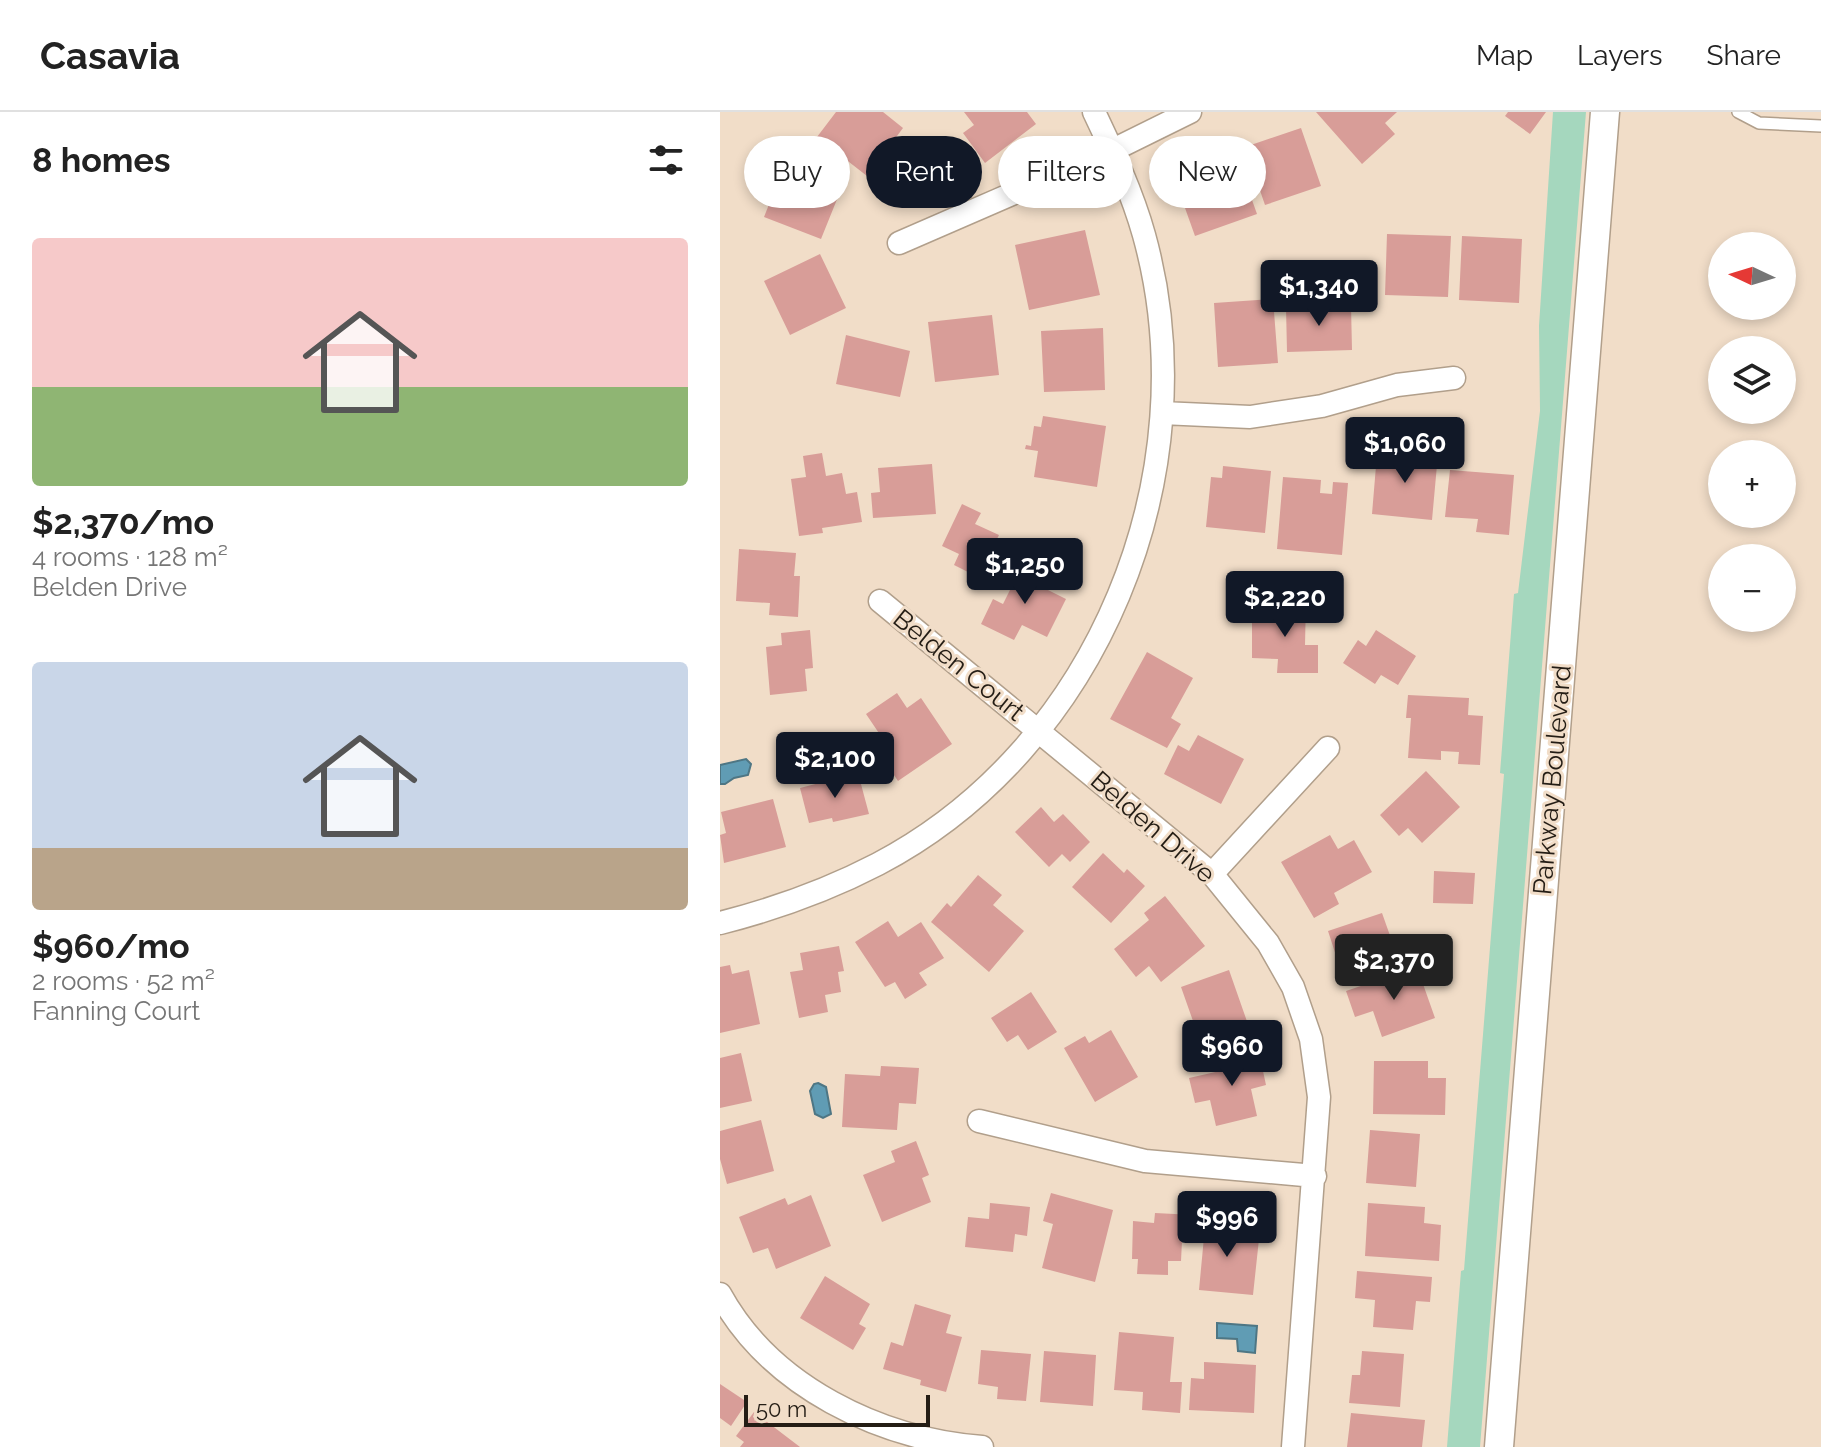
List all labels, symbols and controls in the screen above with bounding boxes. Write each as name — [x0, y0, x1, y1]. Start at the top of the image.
text: Casavia — [40, 33, 180, 78]
text: Map — [1476, 39, 1533, 72]
text: Layers — [1577, 39, 1663, 72]
text: Share — [1707, 39, 1781, 72]
chip: Buy — [744, 136, 850, 208]
chip: Rent — [866, 136, 982, 208]
chip: Filters — [998, 136, 1133, 208]
chip: New — [1149, 136, 1266, 208]
icon: filters — [644, 138, 688, 182]
text: 8 homes — [32, 140, 171, 180]
north arrow — [1708, 232, 1796, 320]
map controls — [1708, 232, 1796, 632]
pin: $1,340 — [1254, 260, 1384, 328]
text: $1,340 — [1279, 271, 1359, 301]
icon: home — [288, 290, 432, 434]
button: layers — [1708, 336, 1796, 424]
pin: $1,060 — [1340, 417, 1470, 485]
text: $1,060 — [1363, 428, 1447, 458]
button: + — [1708, 440, 1796, 528]
text: $2,370/mo — [32, 502, 214, 542]
pin: $1,250 — [960, 538, 1090, 606]
text: 4 rooms · 128 m² — [32, 542, 228, 572]
button: − — [1708, 544, 1796, 632]
text: $1,250 — [985, 549, 1065, 579]
pin: $2,220 — [1220, 571, 1350, 639]
text: Belden Drive — [32, 572, 187, 602]
text: $2,220 — [1244, 582, 1326, 612]
street label: Belden Court — [888, 603, 1031, 727]
street label: Parkway Boulevard — [1527, 664, 1577, 896]
icon: home — [288, 714, 432, 858]
pin: $2,100 — [770, 732, 900, 800]
text: $2,100 — [794, 743, 876, 773]
street label: Belden Drive — [1085, 765, 1221, 889]
text: $960/mo — [32, 926, 190, 966]
pin: $2,370 — [1329, 934, 1459, 1002]
text: $2,370 — [1353, 945, 1435, 975]
text: 2 rooms · 52 m² — [32, 966, 215, 996]
text: Fanning Court — [32, 996, 200, 1026]
pin: $960 — [1185, 1020, 1279, 1088]
text: $960 — [1200, 1031, 1264, 1061]
pin: $996 — [1180, 1191, 1274, 1259]
text: $996 — [1196, 1202, 1258, 1232]
scale bar — [744, 1391, 930, 1427]
text: 50 m — [756, 1396, 807, 1422]

